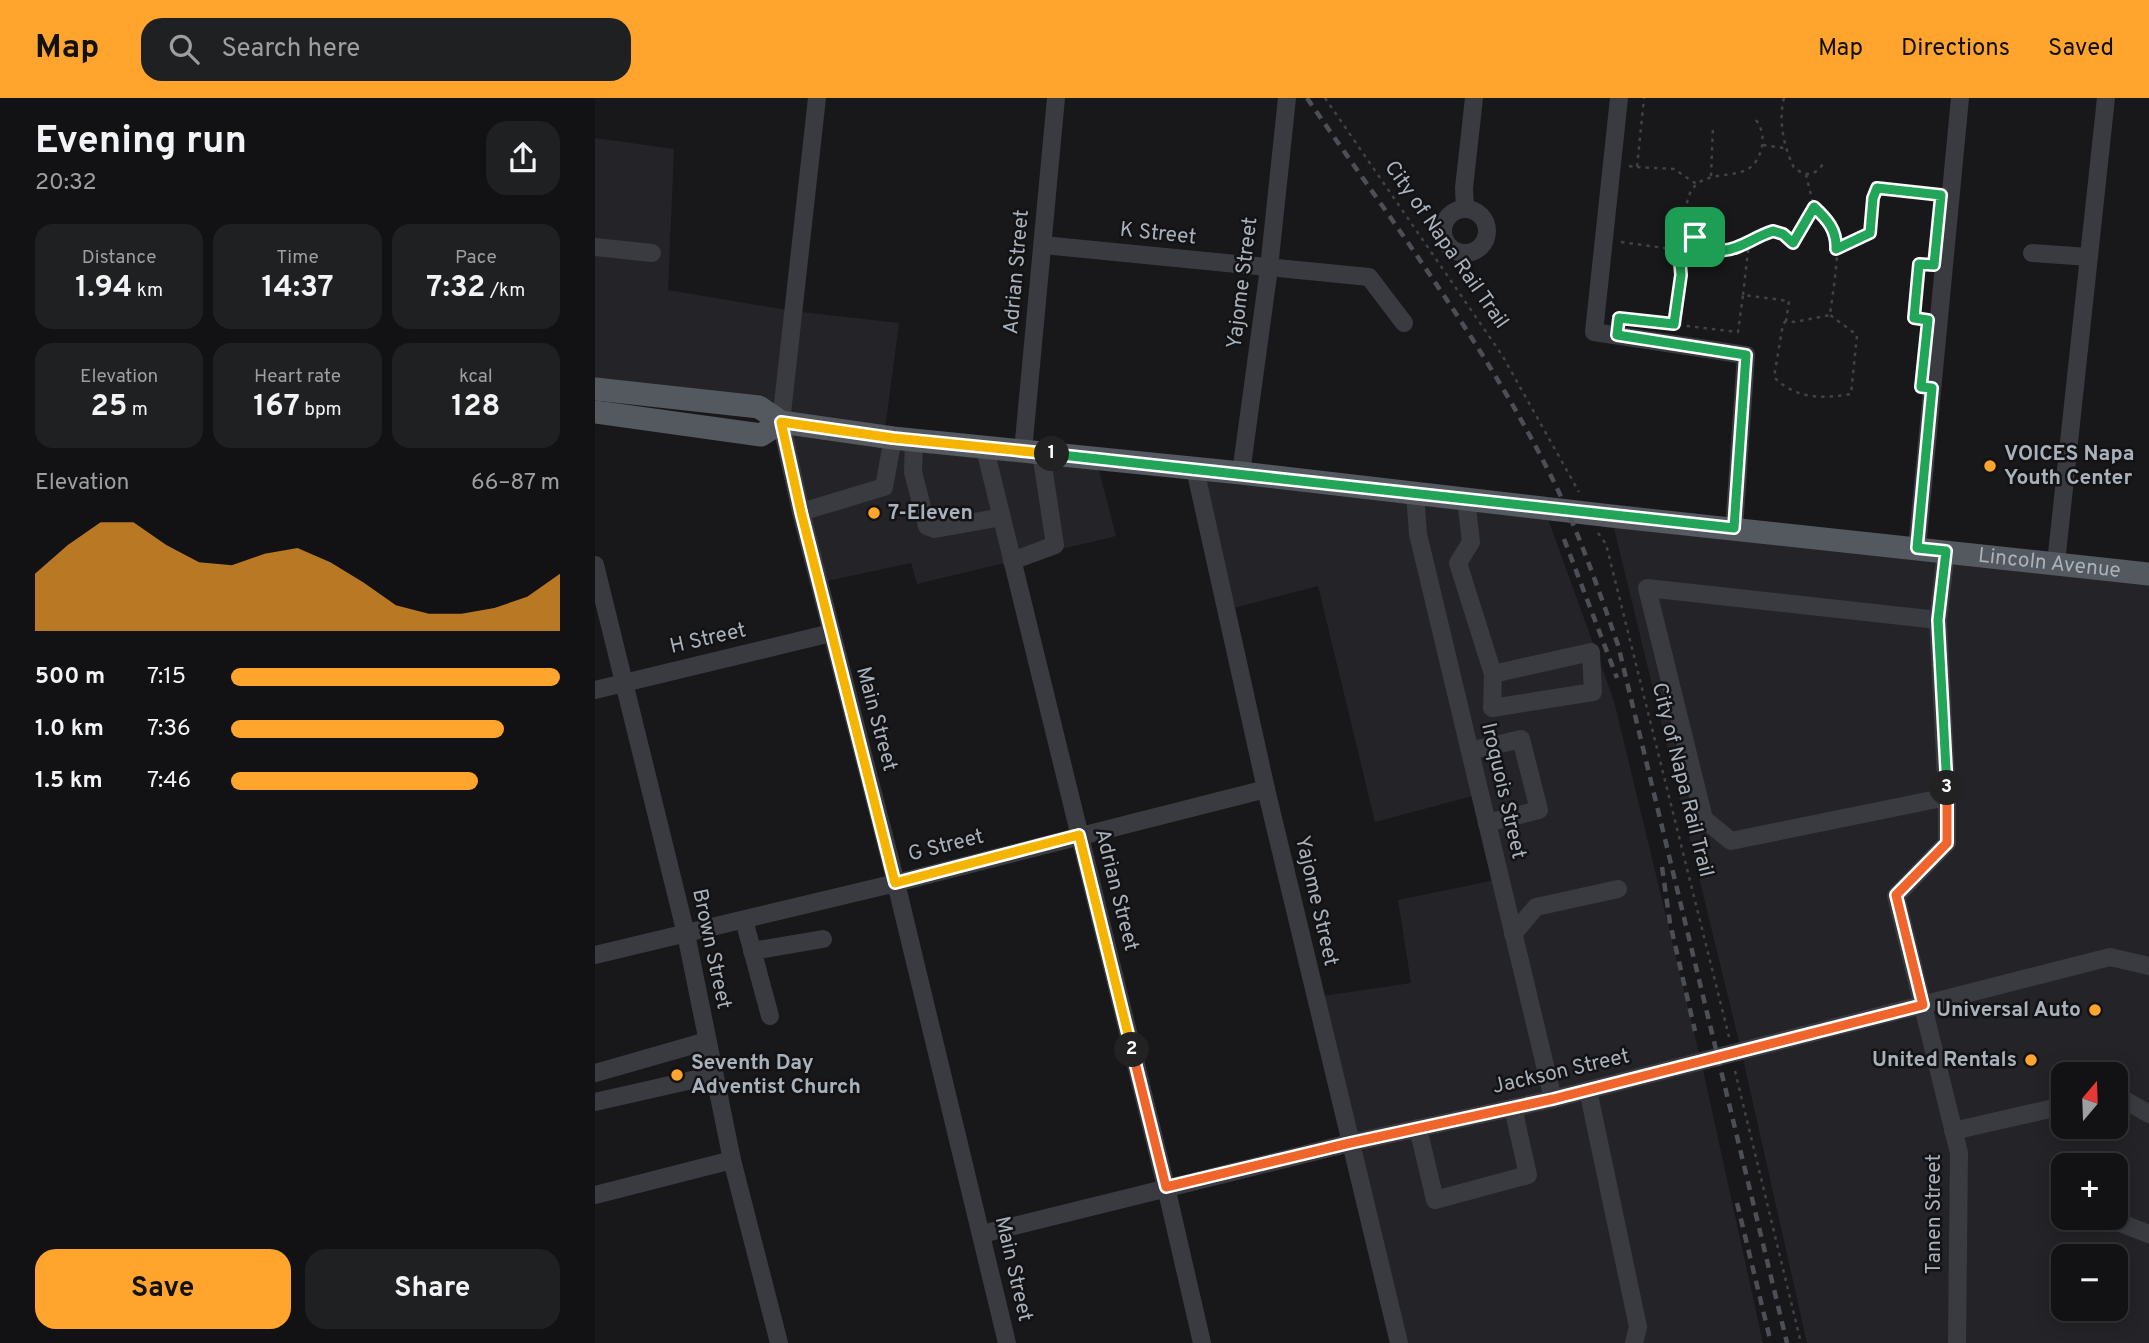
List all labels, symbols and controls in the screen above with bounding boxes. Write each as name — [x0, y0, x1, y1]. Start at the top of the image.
search box — [141, 18, 631, 81]
text: Map — [35, 28, 99, 70]
icon: search — [165, 30, 203, 68]
text: Search here — [221, 33, 360, 66]
text: Map — [1818, 34, 1863, 64]
text: Directions — [1901, 34, 2010, 64]
text: Saved — [2048, 34, 2114, 64]
text: Evening run — [35, 118, 247, 167]
button: share — [486, 121, 560, 195]
street label: City of Napa Rail Trail — [1378, 156, 1514, 334]
text: 20:32 — [35, 169, 96, 198]
pin — [1665, 207, 1725, 267]
street label: Adrian Street — [998, 208, 1036, 336]
street label: Yajome Street — [1222, 215, 1264, 351]
street label: K Street — [1118, 217, 1198, 251]
icon: arrive — [1676, 218, 1714, 256]
text: Distance — [82, 246, 156, 270]
text: Time — [276, 246, 319, 270]
text: Pace — [455, 246, 497, 270]
text: 1.94 — [75, 270, 132, 307]
text: 14:37 — [261, 270, 334, 307]
text: 7:32 — [426, 270, 485, 307]
text: km — [132, 279, 163, 303]
text: /km — [485, 279, 525, 303]
text: Elevation — [80, 365, 158, 389]
text: Heart rate — [254, 365, 341, 389]
text: kcal — [459, 365, 493, 389]
text: 25 — [91, 389, 127, 426]
text: 167 — [253, 389, 300, 426]
text: 128 — [451, 389, 500, 426]
text: m — [127, 398, 148, 422]
text: bpm — [300, 398, 342, 422]
pin: 1 — [1035, 436, 1070, 472]
text: 1 — [1048, 441, 1055, 465]
place label: VOICES Napa Youth Center — [2004, 441, 2134, 492]
marker: VOICES Napa Youth Center — [1982, 458, 1998, 474]
text: Elevation — [35, 469, 130, 498]
text: 66–87 m — [471, 469, 560, 498]
place label: 7-Eleven — [888, 500, 973, 527]
marker: 7-Eleven — [866, 505, 882, 521]
street label: Lincoln Avenue — [1977, 542, 2122, 584]
street label: H Street — [667, 617, 749, 661]
text: 500 m — [35, 663, 105, 692]
text: 7:15 — [147, 663, 186, 692]
street label: Main Street — [849, 664, 903, 774]
street label: City of Napa Rail Trail — [1645, 680, 1719, 880]
text: 1.0 km — [35, 715, 104, 744]
text: 7:36 — [147, 715, 191, 744]
street label: Iroquois Street — [1474, 720, 1532, 862]
text: 1.5 km — [35, 767, 103, 796]
text: 7:46 — [147, 767, 191, 796]
pin: 3 — [1929, 770, 1965, 806]
text: 3 — [1941, 775, 1952, 799]
street label: G Street — [905, 824, 987, 868]
street label: Adrian Street — [1088, 826, 1144, 954]
street label: Yajome Street — [1288, 833, 1344, 969]
street label: Brown Street — [685, 886, 737, 1012]
place label: Universal Auto — [1936, 997, 2081, 1024]
marker: Universal Auto — [2087, 1002, 2103, 1018]
pin: 2 — [1115, 1032, 1149, 1068]
text: 2 — [1126, 1037, 1137, 1061]
street label: Jackson Street — [1490, 1043, 1632, 1101]
place label: United Rentals — [1872, 1047, 2017, 1074]
place label: Seventh Day Adventist Church — [691, 1050, 861, 1101]
marker: United Rentals — [2023, 1052, 2039, 1068]
north arrow — [2051, 1062, 2128, 1139]
map controls — [2051, 1062, 2128, 1321]
marker: Seventh Day Adventist Church — [669, 1067, 685, 1083]
button: + — [2051, 1153, 2128, 1230]
street label: Tanen Street — [1921, 1154, 1948, 1274]
street label: Main Street — [988, 1214, 1038, 1324]
button: − — [2051, 1244, 2128, 1321]
button: Save — [35, 1249, 291, 1329]
button: Share — [305, 1249, 560, 1329]

